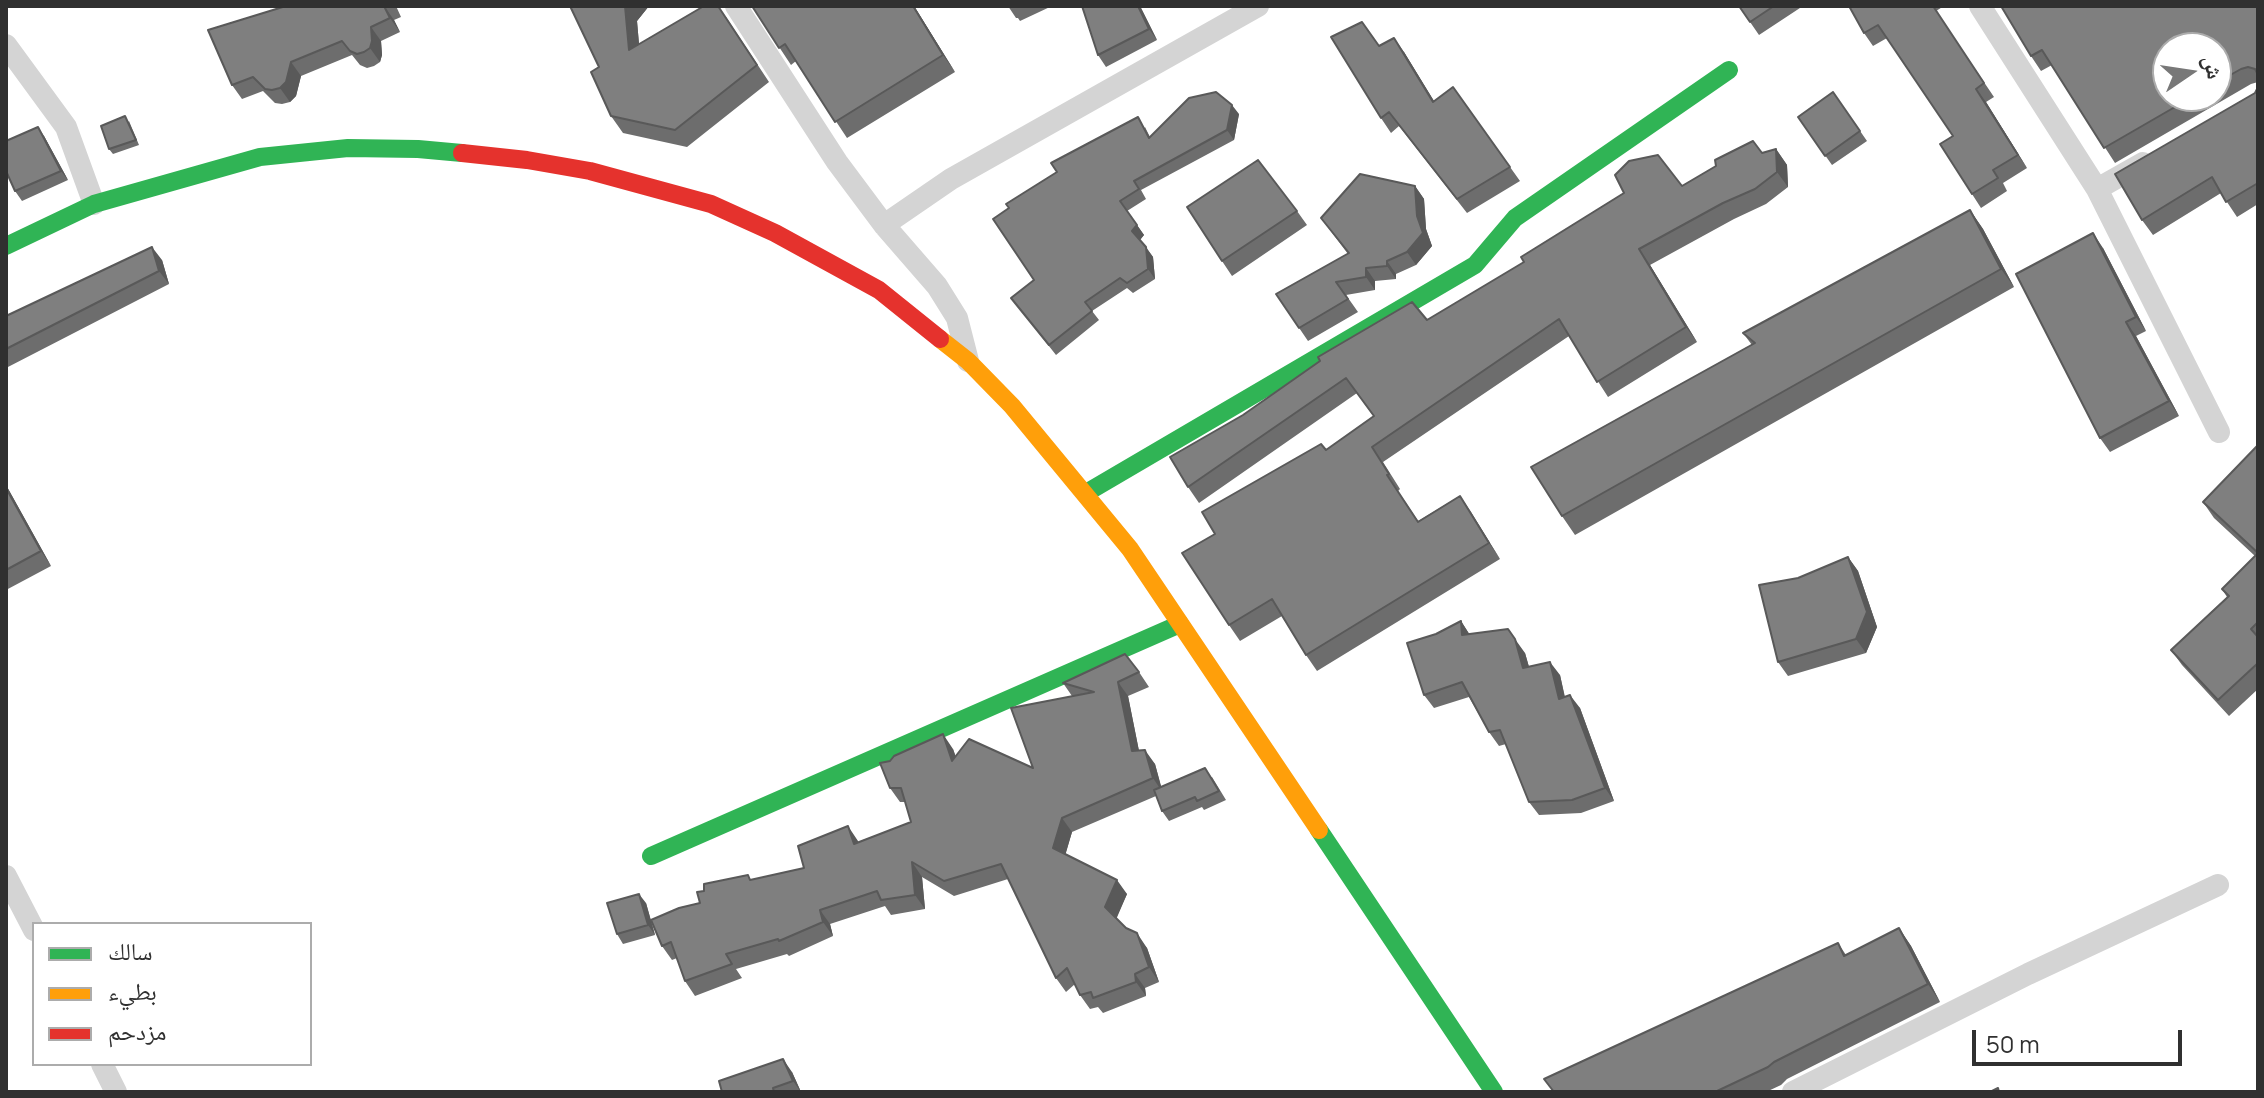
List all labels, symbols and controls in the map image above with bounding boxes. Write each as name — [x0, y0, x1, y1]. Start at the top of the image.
north arrow — [2152, 32, 2232, 112]
text: ش — [2196, 52, 2231, 82]
legend — [32, 922, 312, 1066]
text: سالك — [108, 934, 153, 967]
text: بطيء — [108, 974, 157, 1007]
text: مزدحم — [108, 1014, 167, 1047]
scale bar — [1976, 1014, 2186, 1064]
text: 50 m — [1986, 1027, 2040, 1060]

